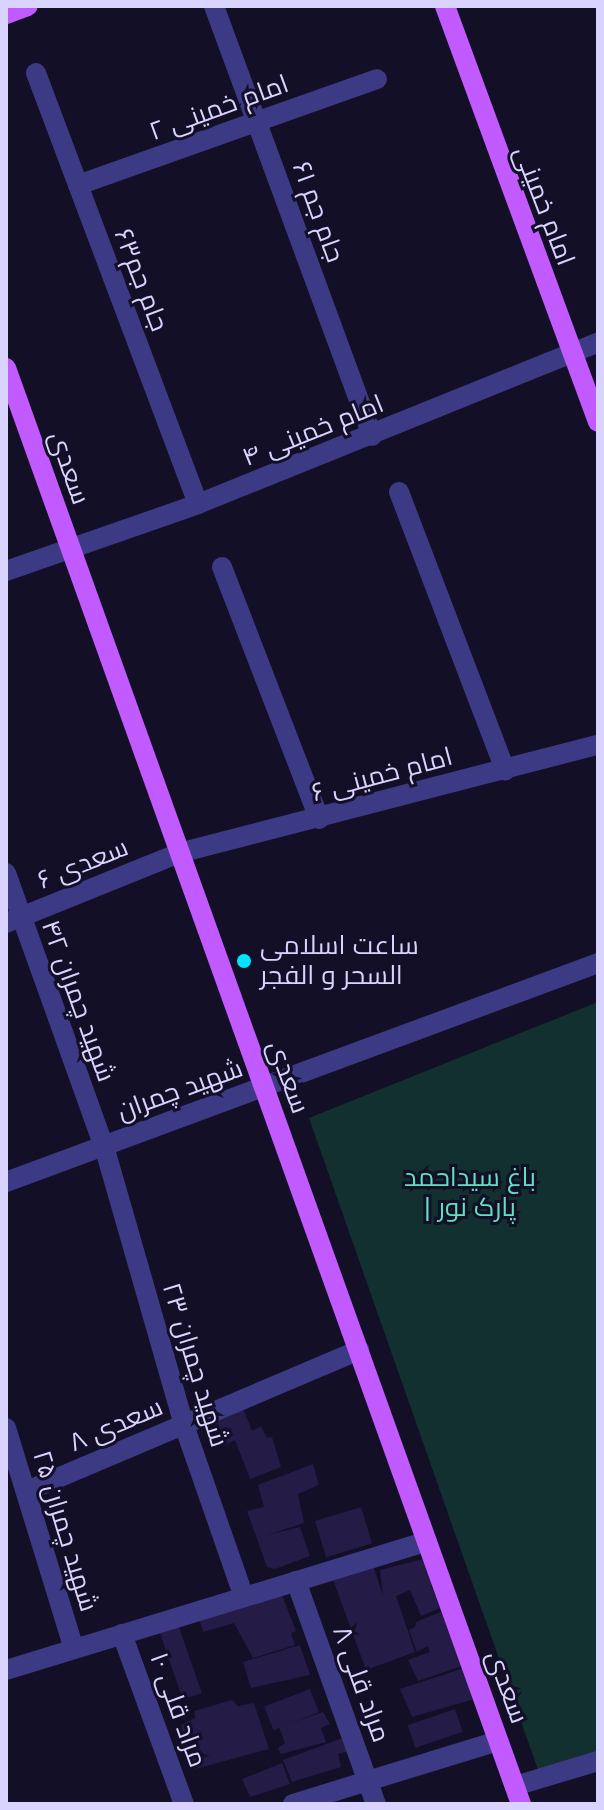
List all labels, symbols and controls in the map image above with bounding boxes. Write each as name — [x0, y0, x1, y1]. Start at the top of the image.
street label: امام خمینی ۲ — [145, 68, 293, 148]
street label: امام خمینی — [507, 142, 581, 270]
street label: جام جم ۶۱ — [285, 157, 351, 267]
street label: جام جم۶۳ — [107, 224, 175, 336]
street label: امام خمینی ۴ — [238, 389, 388, 473]
street label: سعدی — [42, 427, 96, 509]
street label: امام خمینی ۶ — [308, 741, 456, 809]
street label: سعدی ۶ — [33, 832, 133, 896]
street label: شهید چمران ۴۲ — [34, 916, 122, 1086]
place label: ساعت اسلامی السحر و الفجر — [260, 930, 419, 992]
marker: ساعت اسلامی السحر و الفجر — [235, 952, 253, 970]
street label: سعدی — [260, 1036, 316, 1118]
street label: شهید چمران — [113, 1053, 247, 1127]
park label: باغ سیداحمد | پارک نور — [404, 1162, 536, 1224]
street label: شهید چمران ۲۳ — [155, 1279, 235, 1451]
street label: سعدی ۸ — [64, 1391, 168, 1459]
street label: شهید چمران ۲۵ — [26, 1447, 104, 1615]
street label: مراد قلی ۸ — [326, 1622, 396, 1746]
street label: سعدی — [479, 1646, 535, 1728]
street label: مراد قلی ۱۰ — [143, 1648, 213, 1772]

